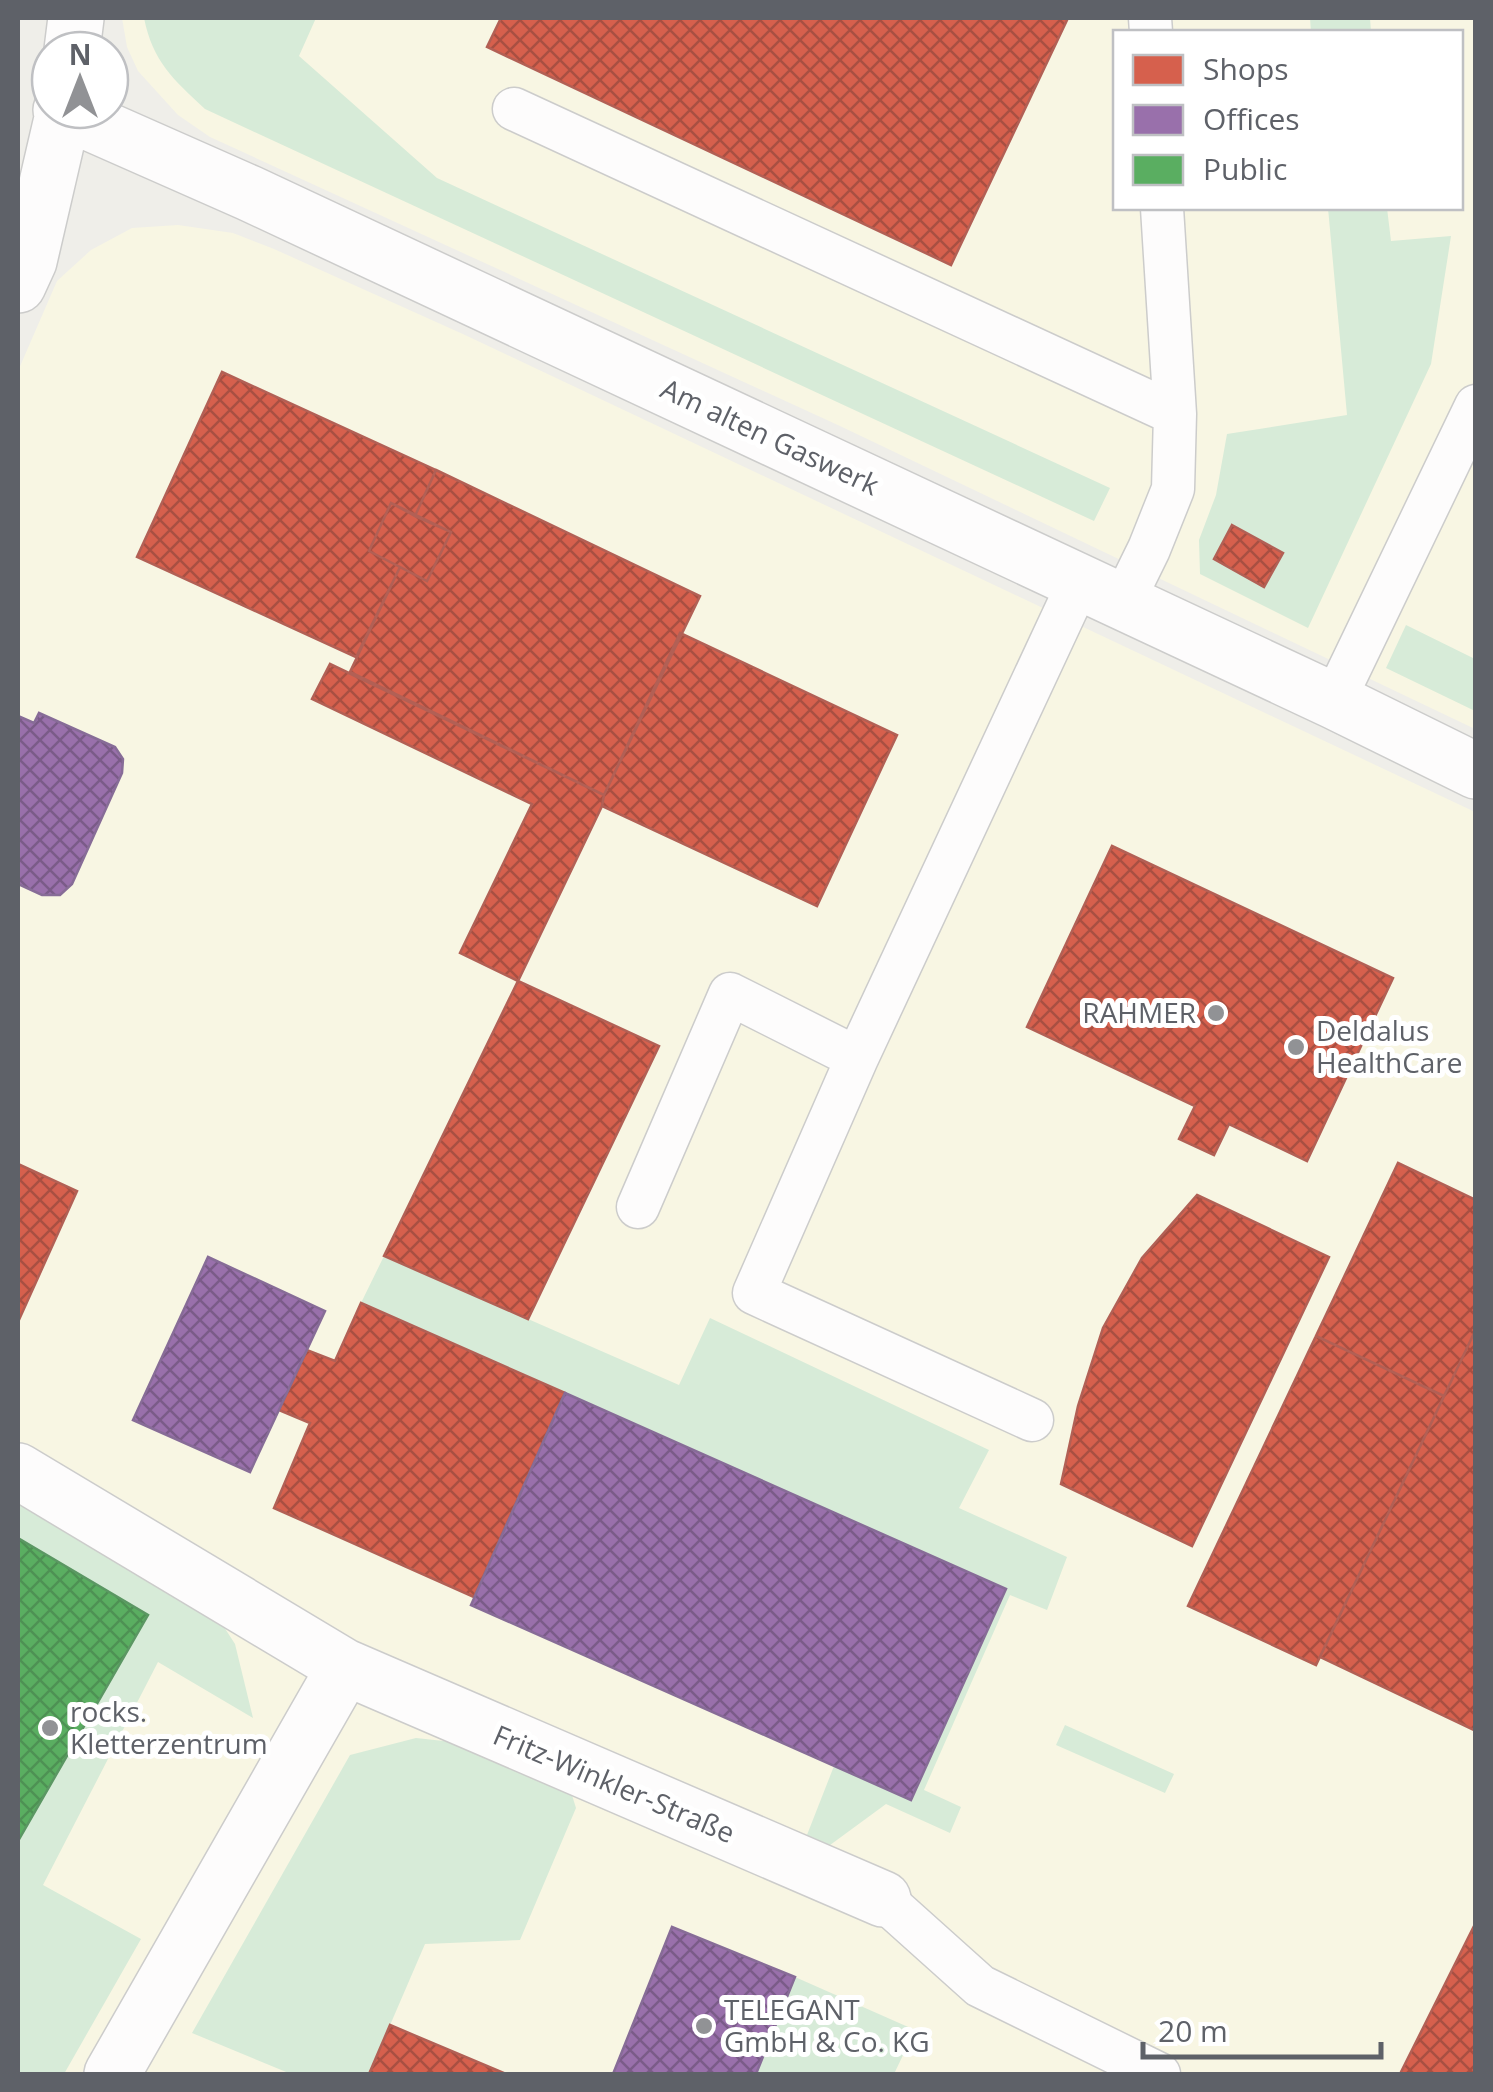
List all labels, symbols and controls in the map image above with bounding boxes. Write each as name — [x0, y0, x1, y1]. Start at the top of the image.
north arrow — [30, 30, 130, 130]
legend — [1113, 30, 1463, 210]
text: N — [69, 35, 91, 73]
text: Shops — [1203, 48, 1289, 89]
text: Offices — [1203, 98, 1300, 139]
text: Public — [1203, 148, 1287, 189]
street label: Am alten Gaswerk — [655, 369, 886, 503]
place label: RAHMER — [1082, 993, 1196, 1031]
marker: RAHMER — [1205, 1002, 1227, 1024]
place label: Deldalus HealthCare — [1316, 1011, 1463, 1081]
marker: Deldalus HealthCare — [1285, 1036, 1307, 1058]
place label: rocks. Kletterzentrum — [70, 1692, 268, 1762]
street label: Fritz-Winkler-Straße — [488, 1715, 741, 1851]
marker: rocks. Kletterzentrum — [39, 1717, 61, 1739]
place label: TELEGANT GmbH & Co. KG — [724, 1990, 930, 2060]
scale bar — [1143, 1997, 1380, 2059]
text: 20 m — [1158, 2010, 1228, 2051]
marker: TELEGANT GmbH & Co. KG — [693, 2015, 715, 2037]

